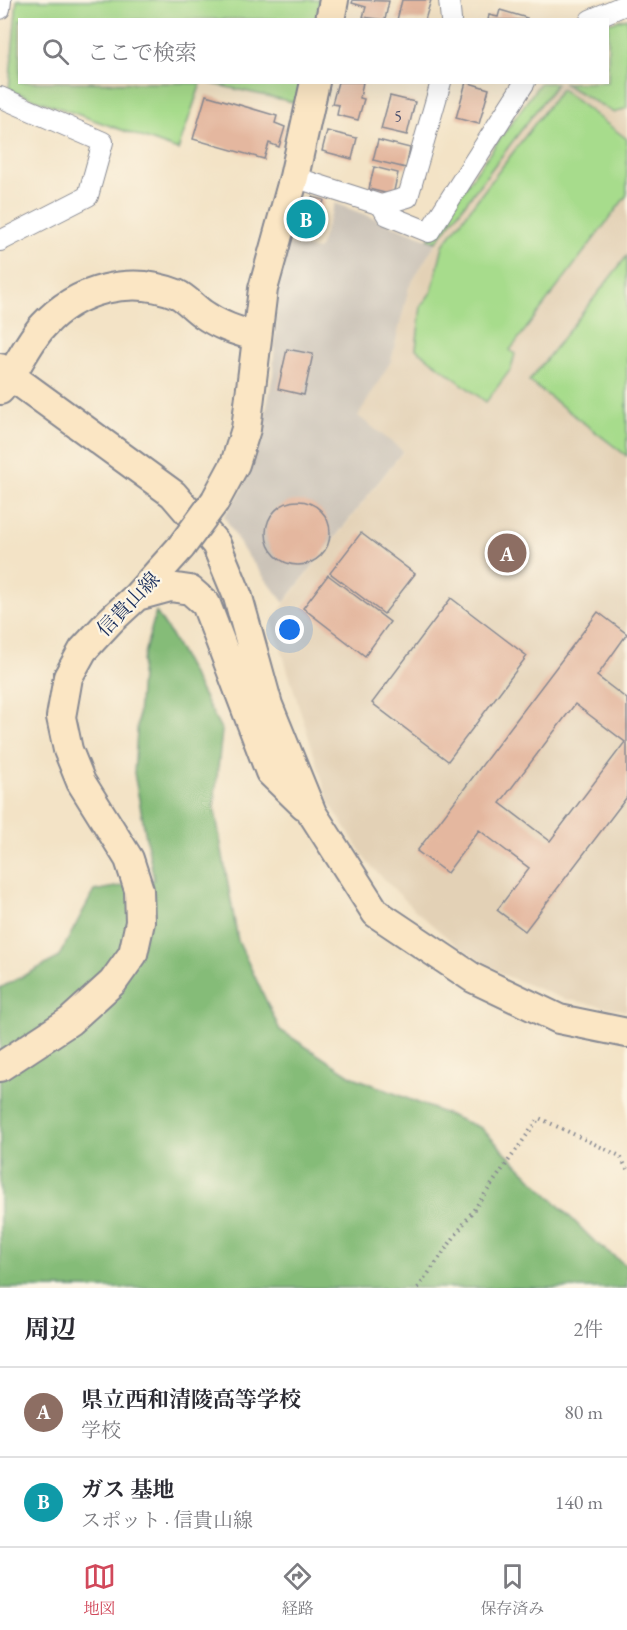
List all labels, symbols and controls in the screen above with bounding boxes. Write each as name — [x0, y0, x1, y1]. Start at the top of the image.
search box — [18, 18, 609, 84]
icon: search — [39, 35, 72, 68]
text: ここで検索 — [87, 38, 197, 67]
house number: 5 — [394, 106, 402, 127]
pin: B — [286, 196, 326, 242]
pin: A — [488, 530, 526, 576]
street label: 信貴山線 — [91, 566, 165, 642]
your location — [275, 615, 304, 644]
text: 周辺 — [24, 1312, 76, 1346]
text: 2件 — [573, 1316, 603, 1342]
text: 県立西和清陵高等学校 — [81, 1385, 301, 1414]
text: A — [36, 1399, 51, 1425]
text: 80 m — [564, 1399, 603, 1425]
text: 学校 — [81, 1417, 121, 1443]
text: ガス 基地 — [81, 1475, 174, 1504]
text: B — [37, 1489, 50, 1515]
text: 140 m — [555, 1489, 603, 1515]
text: スポット · 信貴山線 — [81, 1507, 253, 1533]
tab: 地図 — [83, 1560, 116, 1619]
tab: 経路 — [281, 1560, 314, 1619]
tab: 保存済み — [480, 1560, 544, 1619]

